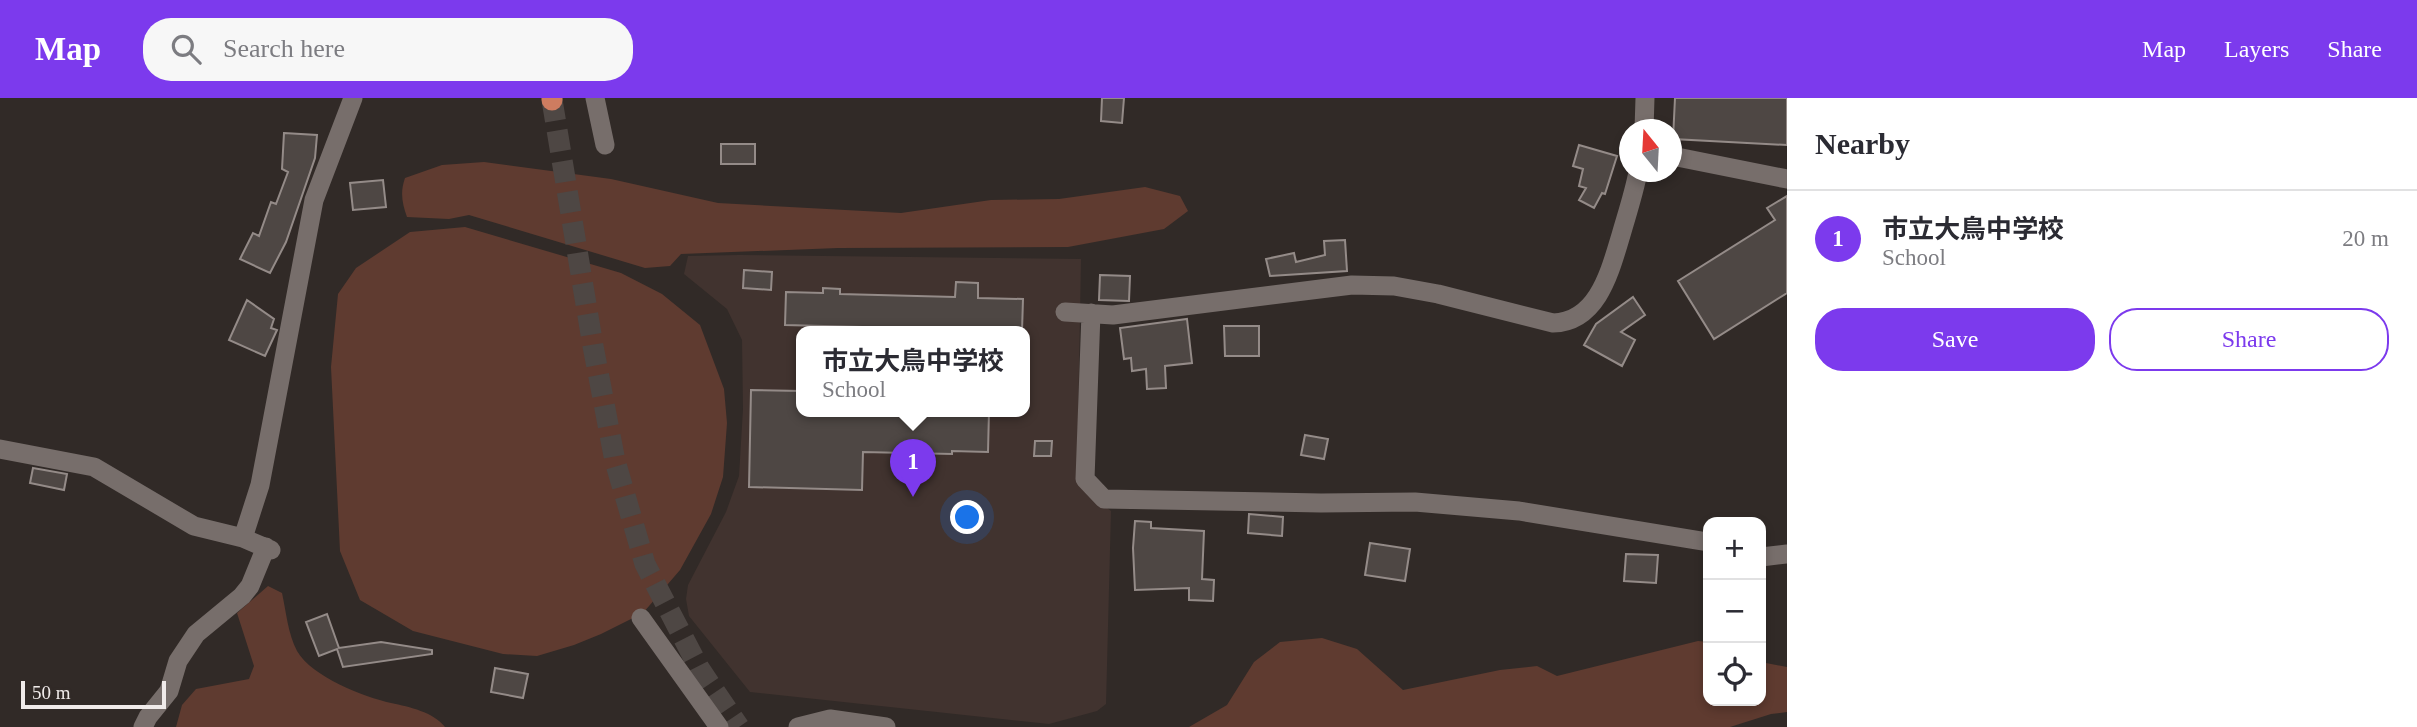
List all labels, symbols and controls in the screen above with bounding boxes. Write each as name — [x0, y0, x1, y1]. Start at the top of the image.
search box — [143, 18, 633, 81]
icon: search — [167, 30, 205, 68]
text: Map — [35, 31, 101, 67]
text: Search here — [223, 34, 345, 63]
text: Map — [2142, 36, 2186, 62]
text: Layers — [2224, 36, 2289, 62]
text: Share — [2327, 36, 2382, 62]
north arrow — [1619, 119, 1682, 182]
text: Nearby — [1815, 127, 1910, 160]
text: 市立大鳥中学校 — [1882, 215, 2064, 244]
text: 1 — [1832, 226, 1844, 251]
text: 20 m — [2342, 226, 2389, 251]
text: School — [1882, 245, 1946, 270]
button: Save — [1815, 308, 2095, 371]
button: Share — [2109, 308, 2389, 371]
popup — [796, 326, 1030, 417]
text: 市立大鳥中学校 — [822, 347, 1004, 376]
text: School — [822, 377, 886, 402]
pin: 1 — [890, 439, 936, 497]
your location — [950, 500, 984, 534]
map controls — [1703, 517, 1766, 706]
button: + — [1703, 517, 1766, 580]
button: − — [1703, 580, 1766, 643]
button: locate — [1703, 643, 1766, 706]
scale bar — [21, 678, 166, 710]
text: 50 m — [32, 682, 71, 703]

